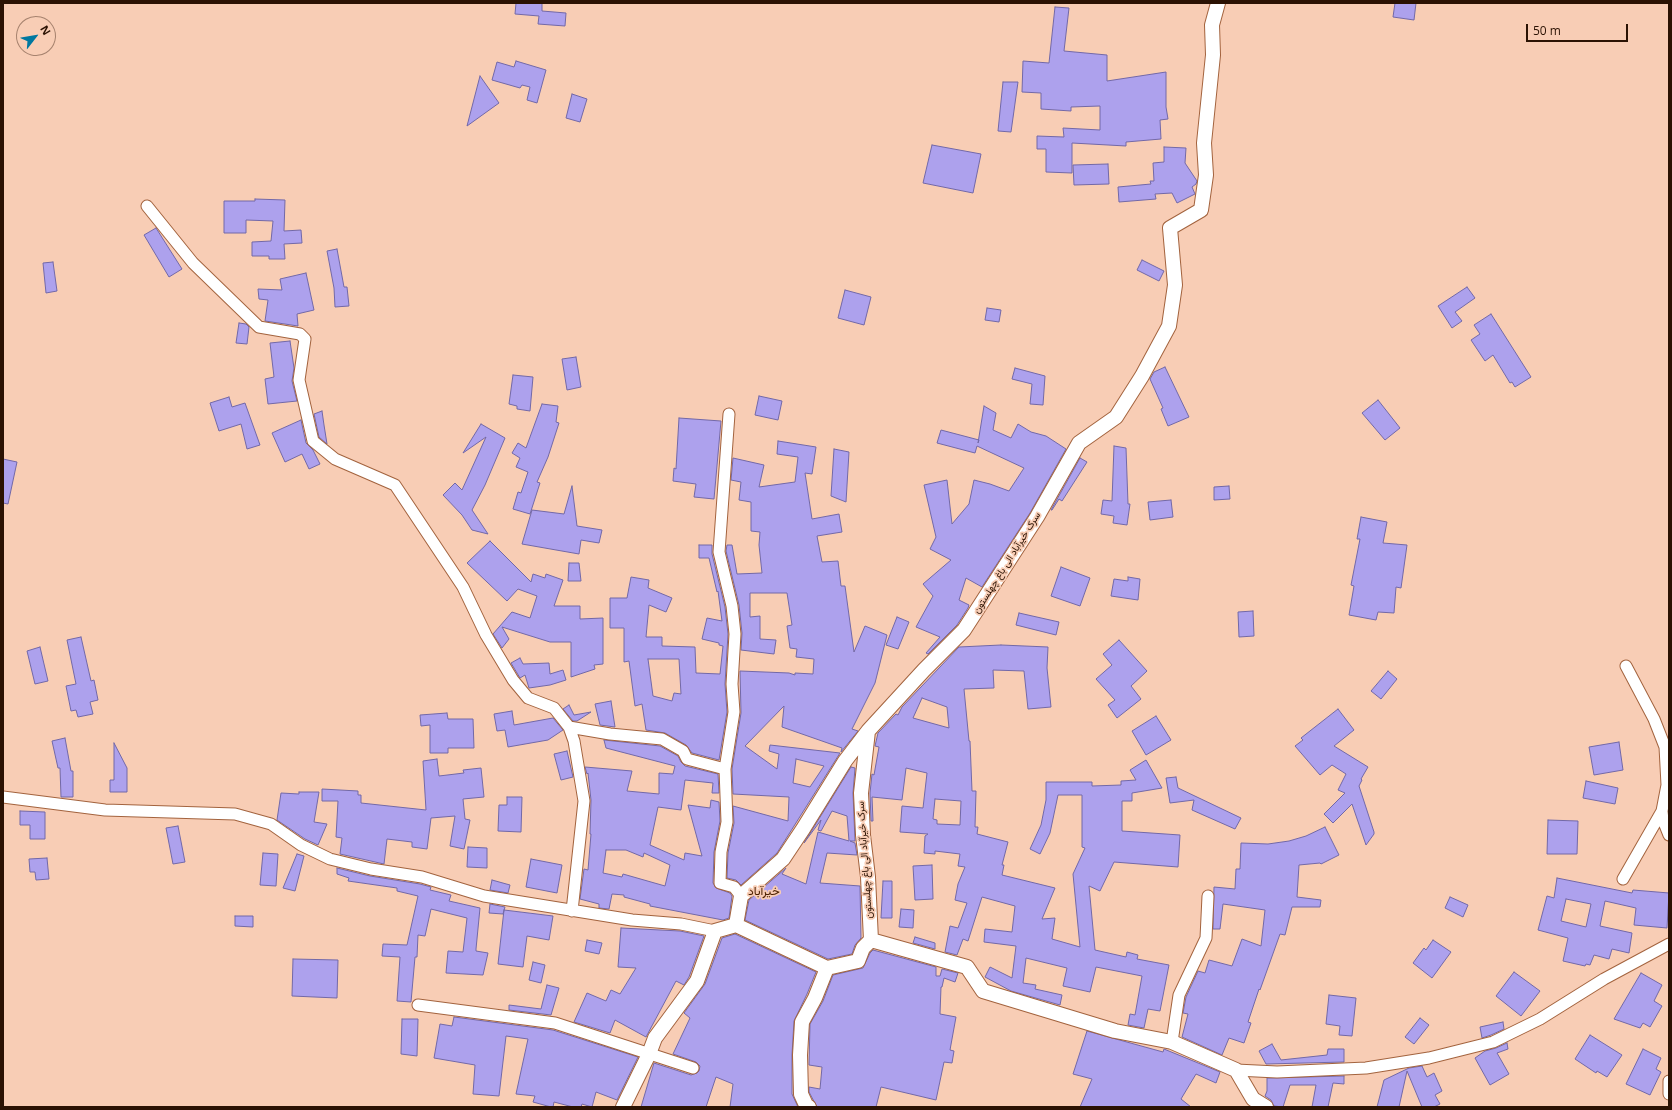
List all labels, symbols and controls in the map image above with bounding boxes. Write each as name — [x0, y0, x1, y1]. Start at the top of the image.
north arrow — [16, 16, 56, 56]
scale bar — [1528, 16, 1630, 42]
text: N — [37, 22, 55, 38]
text: 50 m — [1533, 22, 1561, 39]
street label: سرک خیرآباد الی باغ چهلستون — [971, 510, 1043, 616]
street label: سرک خیرآباد الی باغ چهلستون — [855, 801, 875, 919]
district label: خیرآباد — [748, 885, 780, 899]

